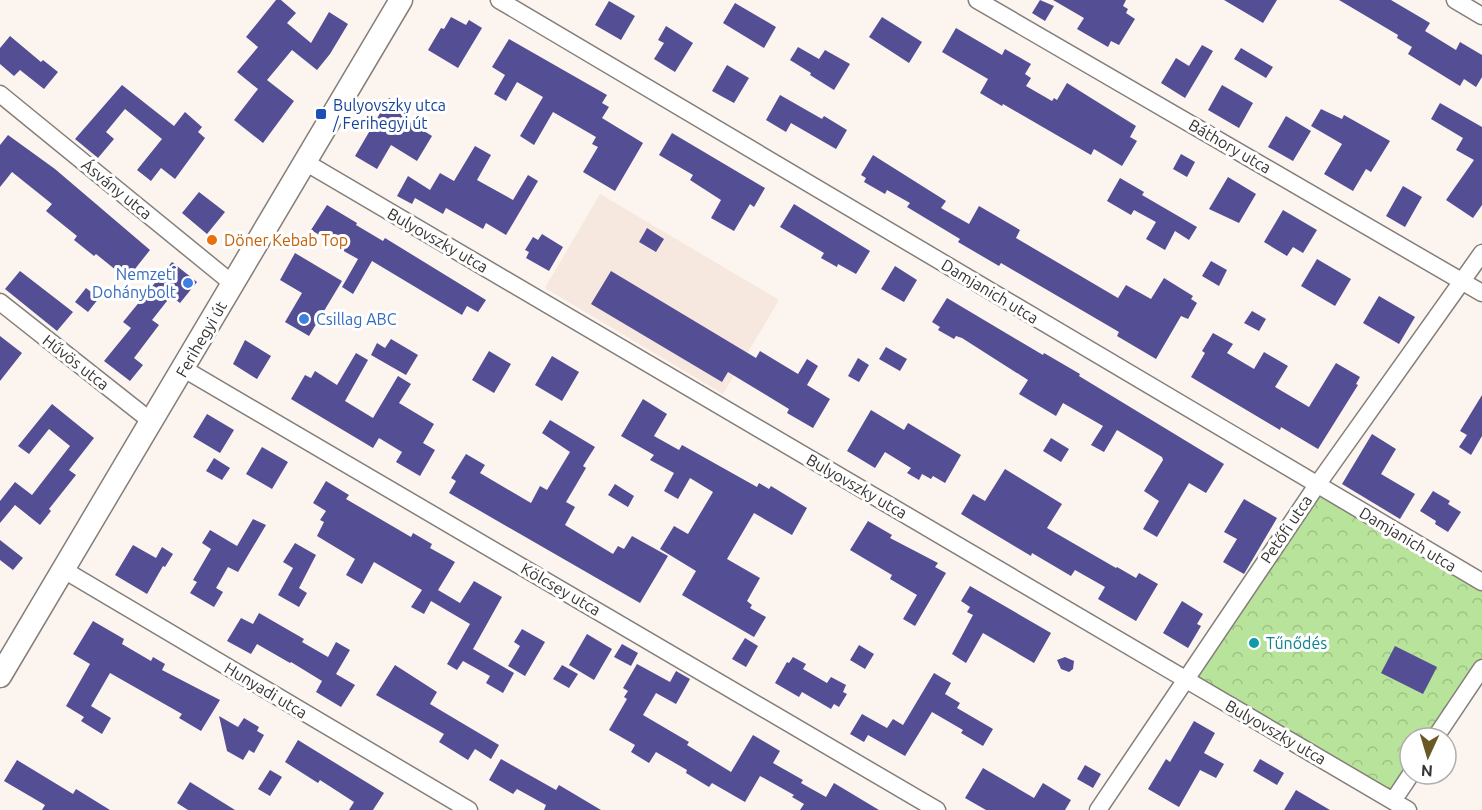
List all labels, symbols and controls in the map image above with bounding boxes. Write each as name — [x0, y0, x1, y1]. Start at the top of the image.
place label: Bulyovszky utca / Ferihegyi út — [332, 96, 446, 132]
marker: Bulyovszky utca / Ferihegyi út — [314, 107, 328, 121]
street label: Báthory utca — [1186, 115, 1274, 177]
street label: Ásvány utca — [78, 154, 157, 223]
street label: Bulyovszky utca — [385, 204, 491, 276]
place label: Döner Kebab Top — [224, 231, 348, 249]
marker: Döner Kebab Top — [205, 233, 219, 247]
street label: Damjanich utca — [938, 255, 1042, 327]
place label: Nemzeti Dohánybolt — [92, 265, 177, 301]
marker: Nemzeti Dohánybolt — [181, 276, 195, 290]
street label: Ferihegyi út — [172, 297, 230, 380]
place label: Csillag ABC — [316, 310, 397, 328]
marker: Csillag ABC — [297, 312, 311, 326]
street label: Hűvös utca — [39, 331, 113, 393]
street label: Bulyovszky utca — [804, 450, 910, 522]
street label: Petőfi utca — [1257, 491, 1315, 567]
street label: Damjanich utca — [1356, 503, 1460, 575]
street label: Kölcsey utca — [518, 559, 604, 619]
place label: Tűnődés — [1266, 634, 1327, 652]
marker: Tűnődés — [1247, 636, 1261, 650]
street label: Hunyadi utca — [221, 658, 311, 722]
street label: Bulyovszky utca — [1223, 696, 1329, 768]
north arrow — [1398, 726, 1458, 786]
text: N — [1420, 762, 1434, 780]

